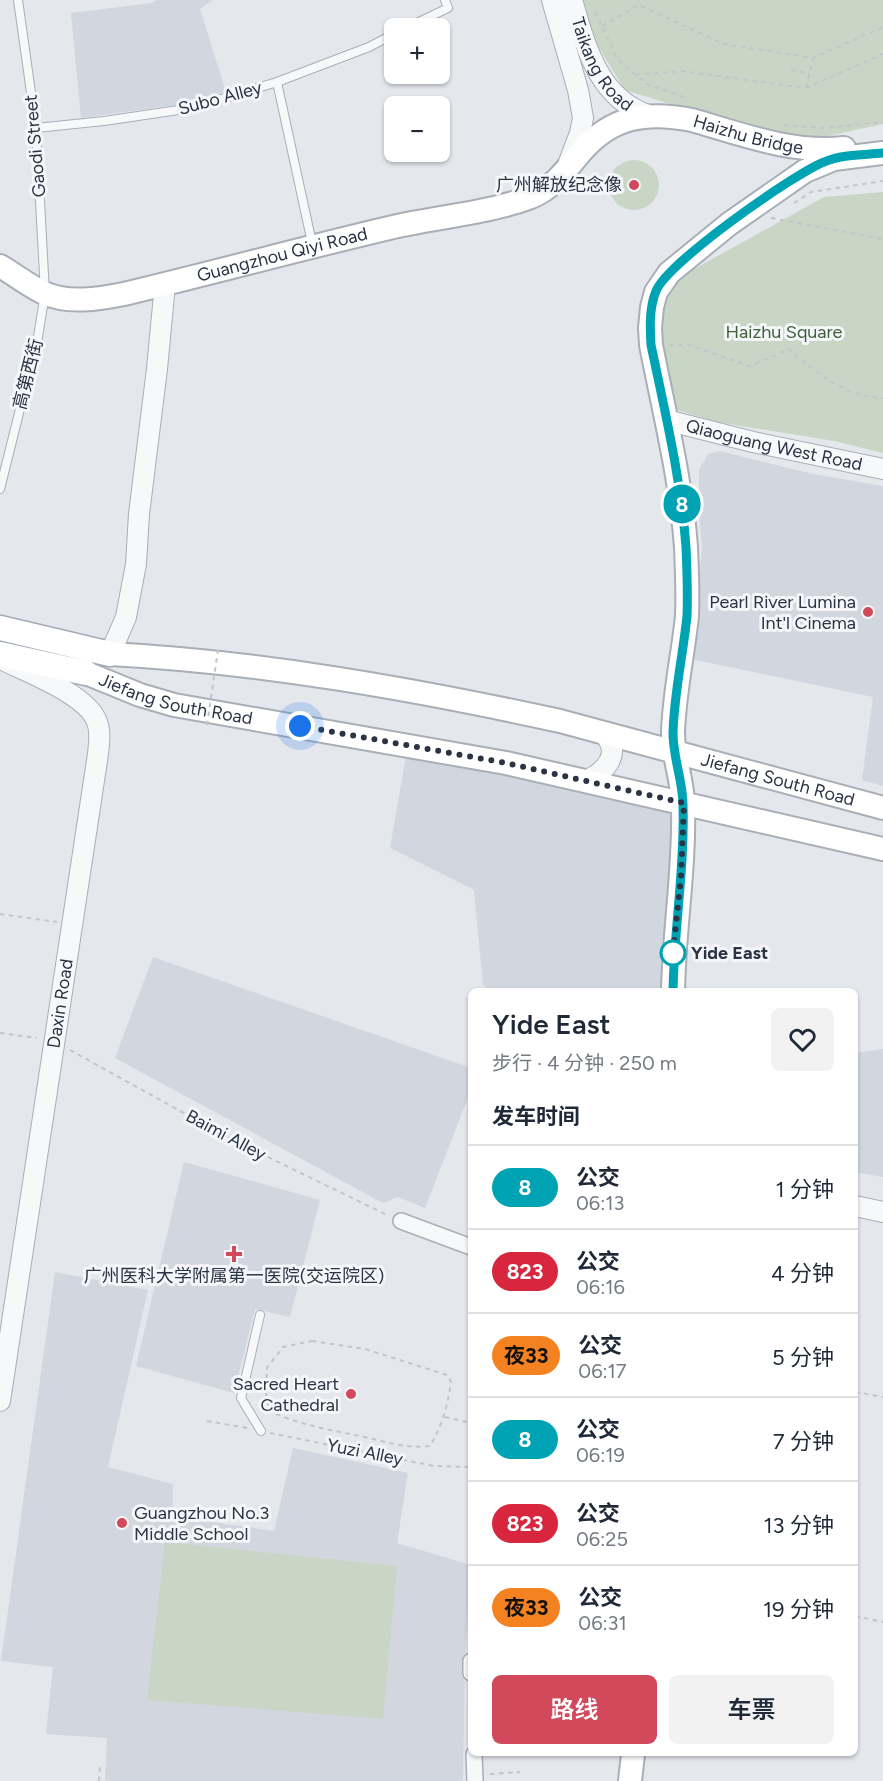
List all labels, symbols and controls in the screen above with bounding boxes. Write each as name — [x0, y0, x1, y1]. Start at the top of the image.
street label: Taikang Road — [567, 15, 637, 116]
map controls — [384, 18, 450, 162]
button: + — [384, 18, 450, 84]
street label: Subo Alley — [176, 76, 265, 120]
street label: Gaodi Street — [20, 94, 50, 198]
button: − — [384, 96, 450, 162]
street label: Haizhu Bridge — [691, 110, 805, 159]
place label: 广州解放纪念像 — [496, 174, 622, 196]
marker: 广州解放纪念像 — [627, 178, 641, 192]
street label: Guangzhou Qiyi Road — [194, 223, 370, 287]
park label: Haizhu Square — [726, 321, 843, 343]
street label: 高第西街 — [9, 336, 47, 412]
street label: Qiaoguang West Road — [684, 414, 864, 475]
line badge: 8 — [662, 484, 702, 524]
text: 8 — [676, 492, 688, 517]
place label: Pearl River Lumina Int'l Cinema — [709, 591, 856, 634]
marker: Pearl River Lumina Int'l Cinema — [861, 605, 875, 619]
street label: Jiefang South Road — [96, 668, 254, 730]
your location — [285, 711, 315, 741]
street label: Jiefang South Road — [698, 748, 857, 811]
marker: Yide East — [660, 940, 686, 966]
place label: Yide East — [691, 942, 768, 964]
street label: Daxin Road — [43, 957, 78, 1050]
text: Yide East — [492, 1007, 611, 1041]
button: heart — [771, 1008, 834, 1071]
text: 步行 · 4 分钟 · 250 m — [492, 1051, 677, 1075]
text: 发车时间 — [492, 1103, 580, 1130]
street label: Baimi Alley — [182, 1105, 270, 1165]
text: 公交 — [576, 1164, 620, 1191]
text: 8 — [519, 1175, 531, 1200]
text: 1 分钟 — [775, 1176, 834, 1203]
text: 06:13 — [576, 1191, 624, 1215]
marker: 广州医科大学附属第一医院(交运院区) — [225, 1245, 243, 1263]
text: 公交 — [576, 1248, 620, 1275]
text: 823 — [507, 1259, 543, 1284]
text: 4 分钟 — [771, 1260, 834, 1287]
place label: 广州医科大学附属第一医院(交运院区) — [84, 1265, 384, 1287]
text: 06:16 — [576, 1275, 625, 1299]
text: 公交 — [578, 1332, 622, 1359]
text: 夜33 — [504, 1343, 548, 1368]
text: 5 分钟 — [772, 1344, 834, 1371]
text: 06:17 — [578, 1359, 627, 1383]
place label: Sacred Heart Cathedral — [233, 1373, 339, 1416]
marker: Sacred Heart Cathedral — [344, 1387, 358, 1401]
text: 公交 — [576, 1416, 620, 1443]
text: 8 — [519, 1427, 531, 1452]
text: 7 分钟 — [773, 1428, 834, 1455]
street label: Yuzi Alley — [325, 1434, 405, 1470]
text: 06:19 — [576, 1443, 625, 1467]
text: 公交 — [576, 1500, 620, 1527]
place label: Guangzhou No.3 Middle School — [134, 1502, 269, 1545]
text: 823 — [507, 1511, 543, 1536]
text: 13 分钟 — [764, 1512, 834, 1539]
marker: Guangzhou No.3 Middle School — [115, 1516, 129, 1530]
text: 06:25 — [576, 1527, 628, 1551]
text: 公交 — [578, 1584, 622, 1611]
text: 夜33 — [504, 1595, 548, 1620]
text: 19 分钟 — [763, 1596, 834, 1623]
text: 06:31 — [578, 1611, 627, 1635]
button: 路线 — [492, 1675, 657, 1744]
button: 车票 — [669, 1675, 834, 1744]

